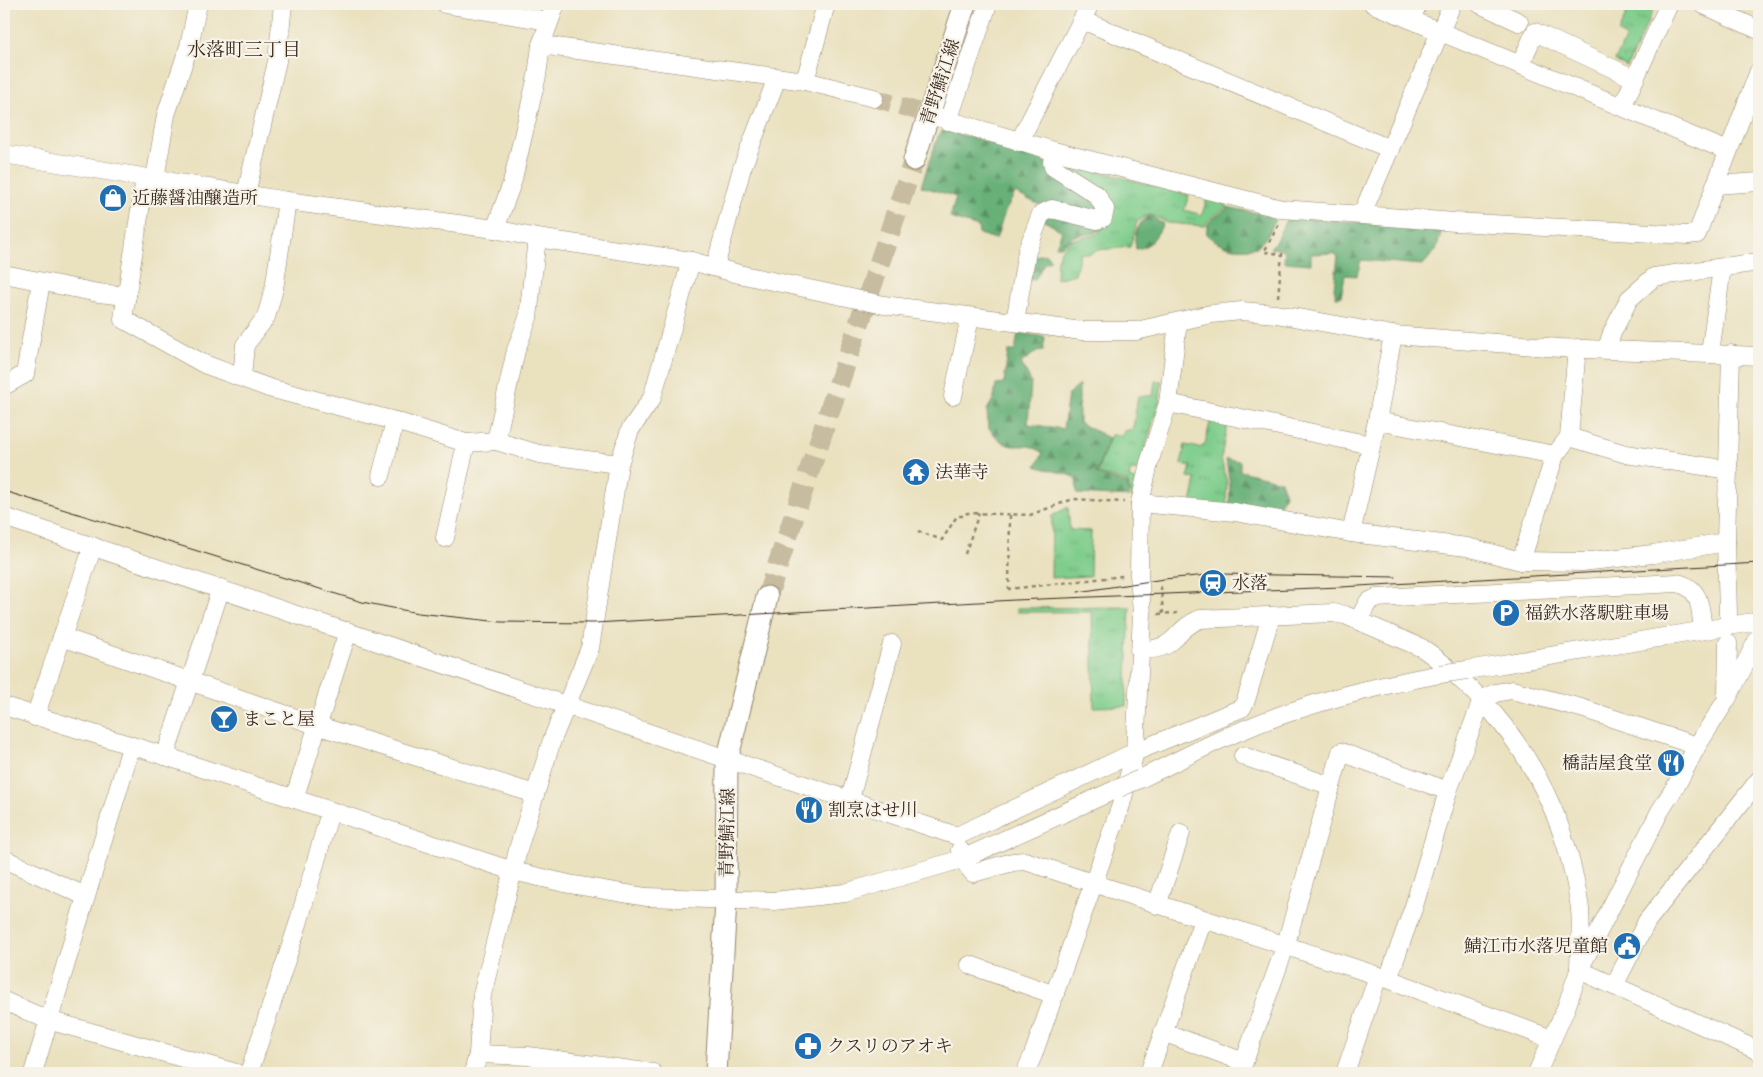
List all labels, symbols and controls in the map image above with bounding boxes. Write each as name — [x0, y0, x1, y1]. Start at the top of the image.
street label: 青野鯖江線 — [917, 36, 963, 128]
district label: 水落町三丁目 — [187, 40, 301, 61]
shop icon: 近藤醤油醸造所 — [98, 183, 128, 213]
place label: 近藤醤油醸造所 — [132, 188, 258, 208]
temple icon: 法華寺 — [901, 457, 931, 487]
place label: 法華寺 — [935, 462, 989, 482]
station icon: 水落 — [1198, 568, 1228, 598]
place label: 水落 — [1232, 573, 1268, 593]
parking icon: 福鉄水落駅駐車場 — [1491, 598, 1521, 628]
place label: 福鉄水落駅駐車場 — [1525, 603, 1669, 623]
bar icon: まこと屋 — [209, 704, 239, 734]
place label: まこと屋 — [243, 710, 315, 729]
restaurant icon: 橋詰屋食堂 — [1656, 748, 1686, 778]
place label: 橋詰屋食堂 — [1562, 753, 1652, 773]
street label: 青野鯖江線 — [716, 788, 738, 878]
restaurant icon: 割烹はせ川 — [794, 795, 824, 825]
place label: 割烹はせ川 — [828, 800, 918, 820]
public building icon: 鯖江市水落児童館 — [1612, 931, 1642, 961]
place label: 鯖江市水落児童館 — [1464, 936, 1608, 956]
pharmacy icon: クスリのアオキ — [793, 1031, 823, 1061]
place label: クスリのアオキ — [827, 1038, 953, 1056]

